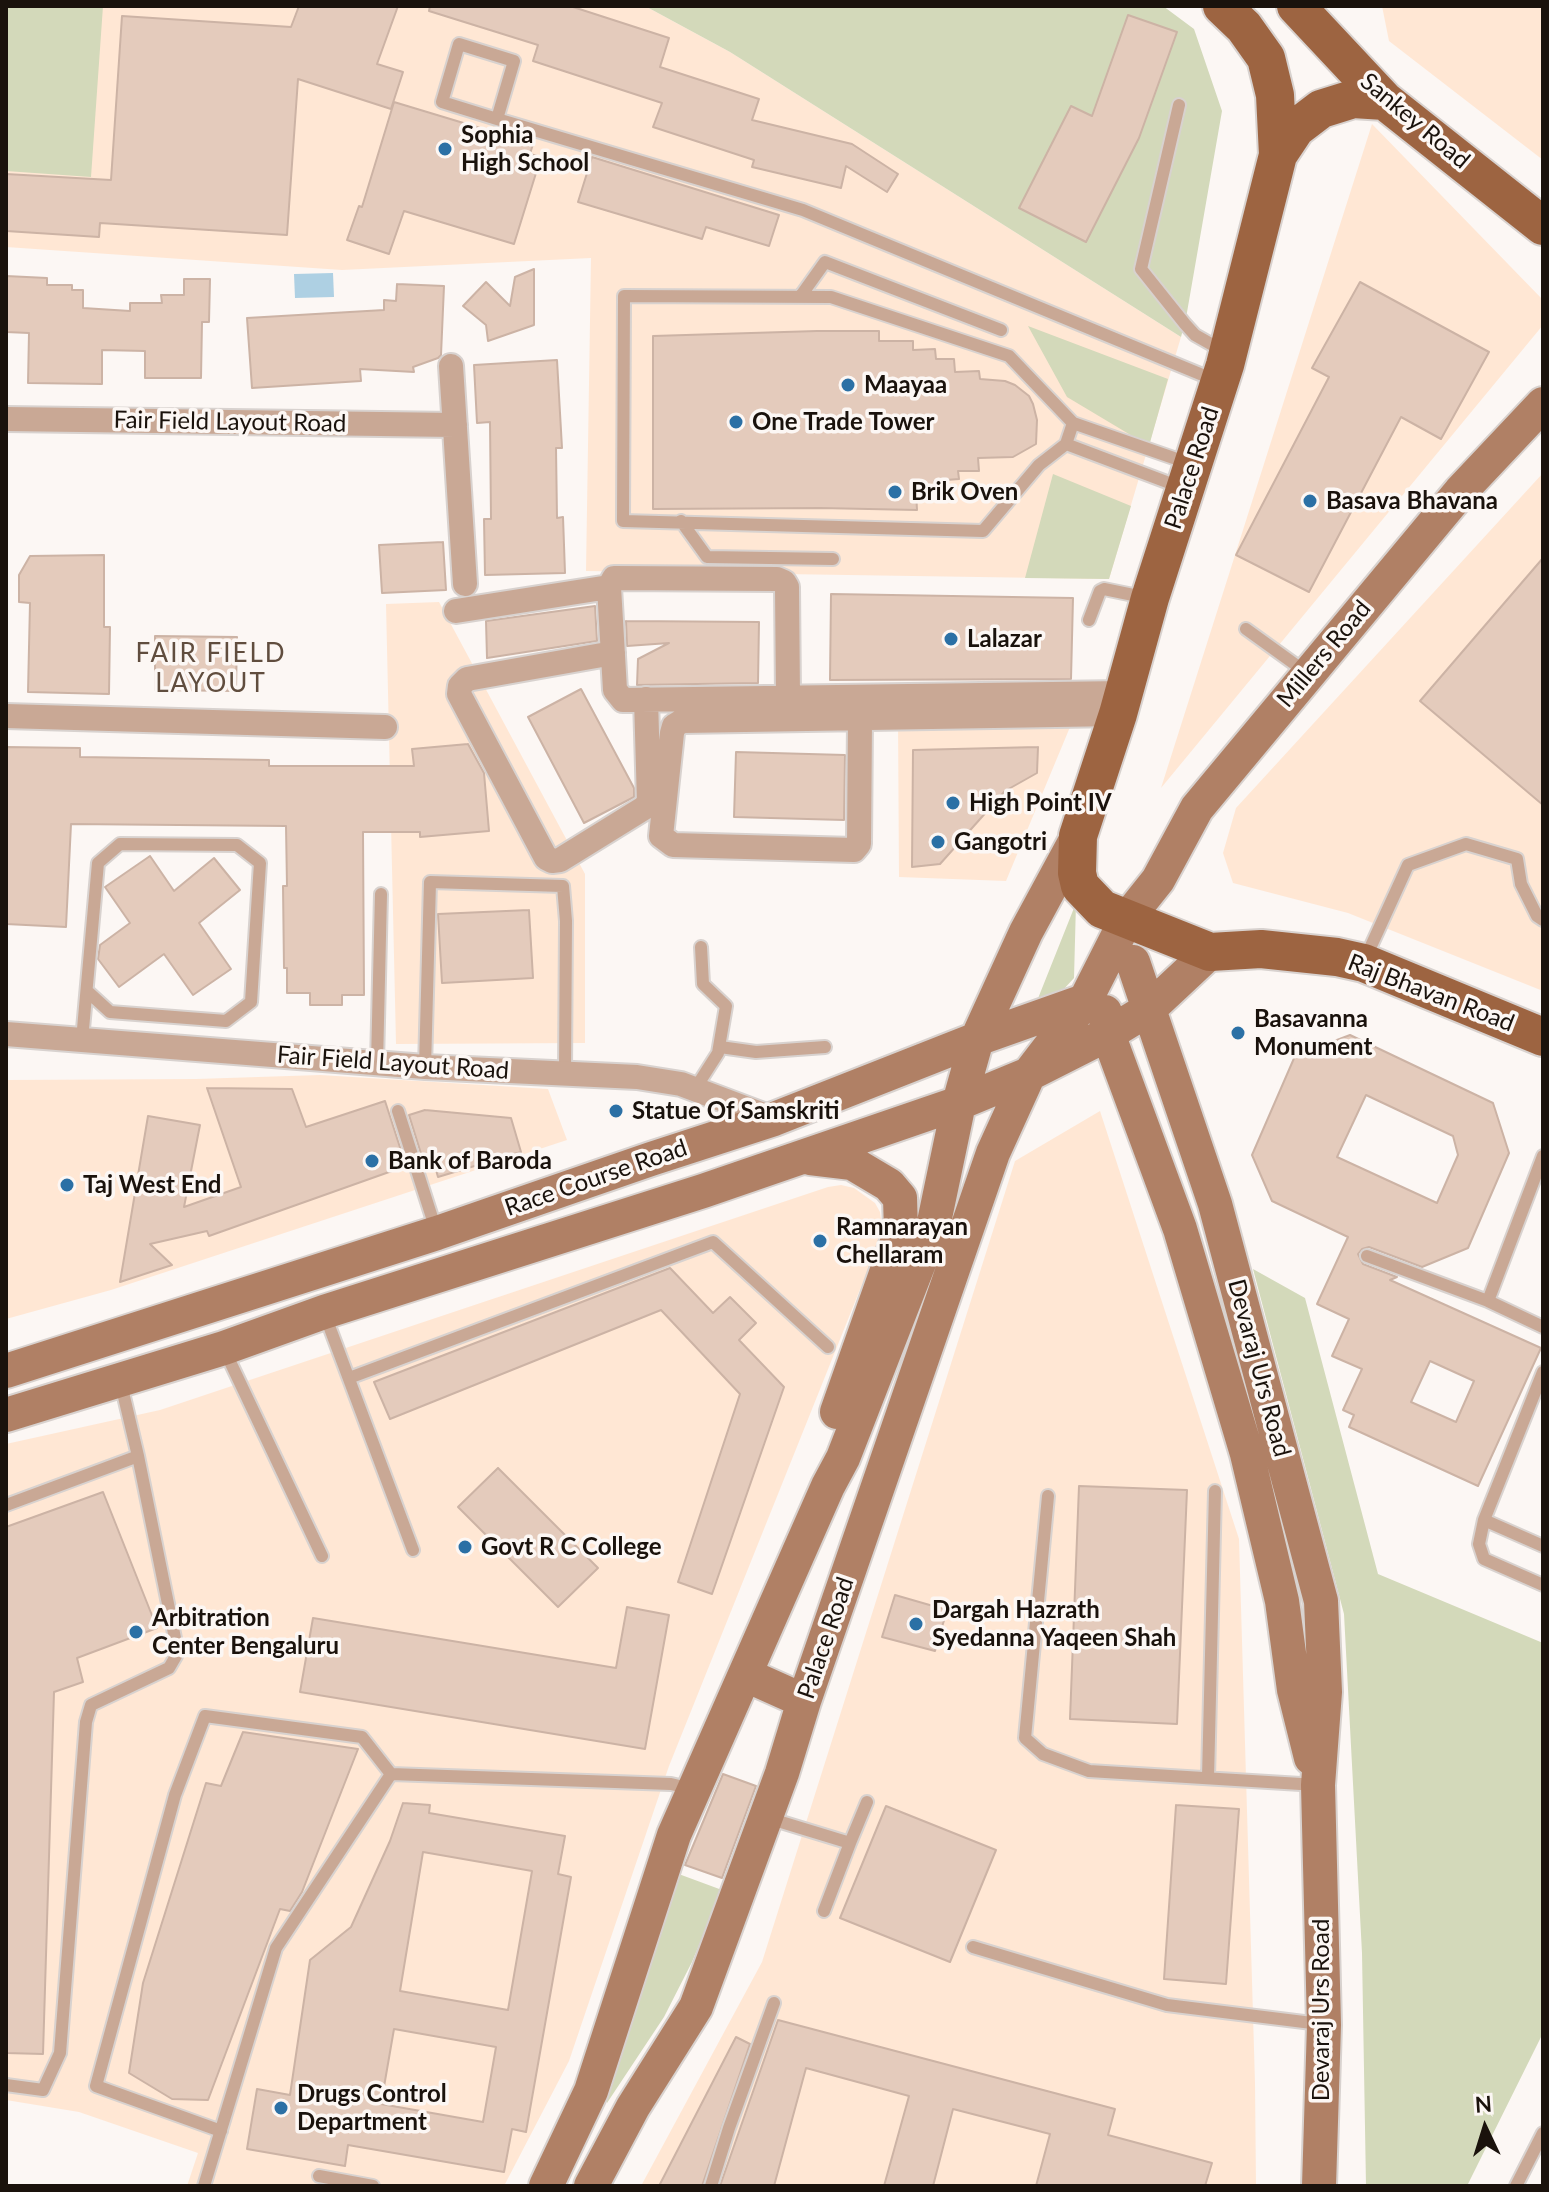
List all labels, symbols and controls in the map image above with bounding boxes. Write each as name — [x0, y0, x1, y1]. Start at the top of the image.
street label: Sankey Road — [1355, 67, 1475, 175]
place label: Sophia High School — [461, 121, 589, 177]
marker: Sophia High School — [436, 140, 454, 158]
place label: Maayaa — [864, 371, 947, 399]
marker: Maayaa — [839, 376, 857, 394]
street label: Palace Road — [1159, 403, 1225, 533]
street label: Fair Field Layout Road — [113, 406, 347, 438]
place label: One Trade Tower — [752, 408, 935, 436]
marker: One Trade Tower — [727, 413, 745, 431]
place label: Brik Oven — [911, 478, 1018, 506]
marker: Brik Oven — [886, 483, 904, 501]
place label: Basava Bhavana — [1326, 487, 1498, 515]
marker: Basava Bhavana — [1301, 492, 1319, 510]
street label: Millers Road — [1271, 595, 1377, 713]
place label: Lalazar — [967, 625, 1042, 653]
marker: Lalazar — [942, 630, 960, 648]
district label: FAIR FIELD LAYOUT — [135, 638, 287, 700]
place label: High Point IV — [969, 789, 1112, 817]
marker: High Point IV — [944, 794, 962, 812]
place label: Gangotri — [954, 828, 1047, 856]
marker: Gangotri — [929, 833, 947, 851]
street label: Raj Bhavan Road — [1344, 948, 1518, 1038]
place label: Basavanna Monument — [1254, 1005, 1372, 1061]
marker: Basavanna Monument — [1229, 1024, 1247, 1042]
street label: Fair Field Layout Road — [276, 1041, 510, 1085]
place label: Statue Of Samskriti — [632, 1097, 840, 1125]
marker: Statue Of Samskriti — [607, 1102, 625, 1120]
street label: Race Course Road — [501, 1133, 691, 1223]
place label: Bank of Baroda — [388, 1147, 552, 1175]
marker: Bank of Baroda — [363, 1152, 381, 1170]
place label: Taj West End — [83, 1171, 221, 1199]
marker: Taj West End — [58, 1176, 76, 1194]
place label: Ramnarayan Chellaram — [836, 1213, 968, 1269]
marker: Ramnarayan Chellaram — [811, 1232, 829, 1250]
street label: Devaraj Urs Road — [1221, 1276, 1297, 1460]
place label: Govt R C College — [481, 1533, 662, 1561]
marker: Govt R C College — [456, 1538, 474, 1556]
street label: Palace Road — [792, 1573, 860, 1703]
place label: Dargah Hazrath Syedanna Yaqeen Shah — [932, 1596, 1176, 1652]
place label: Arbitration Center Bengaluru — [152, 1604, 339, 1660]
marker: Dargah Hazrath Syedanna Yaqeen Shah — [907, 1615, 925, 1633]
marker: Arbitration Center Bengaluru — [127, 1623, 145, 1641]
street label: Devaraj Urs Road — [1307, 1919, 1335, 2101]
place label: Drugs Control Department — [297, 2080, 447, 2136]
north arrow — [1445, 2088, 1525, 2168]
text: N — [1474, 2090, 1493, 2118]
marker: Drugs Control Department — [272, 2099, 290, 2117]

